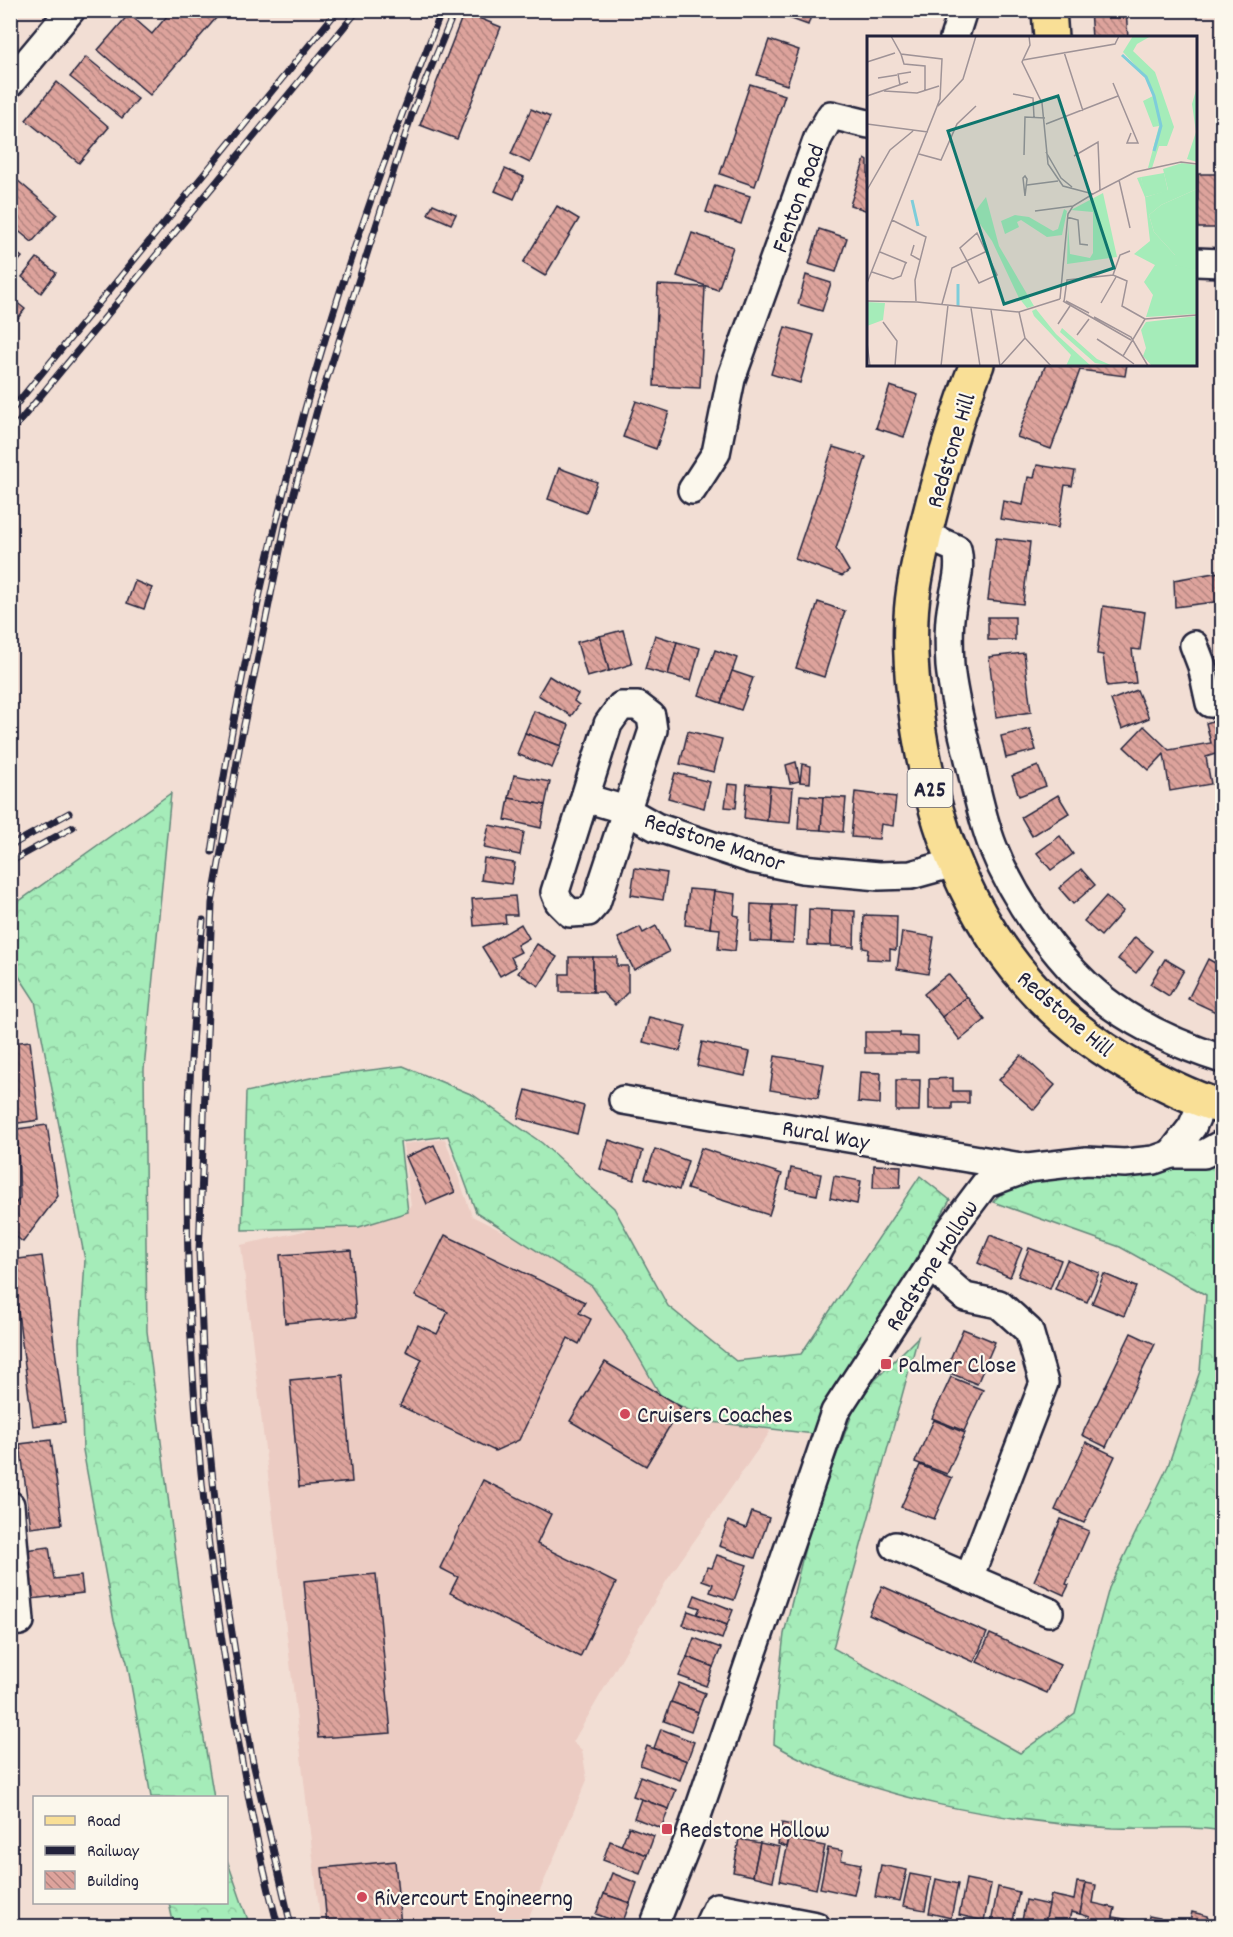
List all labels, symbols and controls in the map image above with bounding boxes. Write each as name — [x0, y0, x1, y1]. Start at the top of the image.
inset map — [867, 36, 1197, 366]
street label: Fenton Road — [764, 140, 835, 258]
street label: Redstone Hill — [919, 389, 987, 512]
road number: A25 — [908, 769, 952, 807]
street label: Redstone Manor — [639, 805, 789, 883]
street label: Redstone Hill — [1008, 964, 1120, 1067]
street label: Rural Way — [779, 1113, 873, 1162]
street label: Redstone Hollow — [878, 1194, 989, 1339]
place label: Palmer Close — [898, 1350, 1016, 1384]
marker: Palmer Close — [879, 1357, 893, 1371]
place label: Cruisers Coaches — [637, 1400, 793, 1434]
marker: Cruisers Coaches — [618, 1407, 632, 1421]
legend — [33, 1796, 228, 1904]
text: Road — [87, 1810, 121, 1835]
place label: Redstone Hollow — [679, 1815, 830, 1849]
marker: Redstone Hollow — [660, 1822, 674, 1836]
text: Railway — [87, 1840, 140, 1865]
text: Building — [87, 1870, 139, 1895]
place label: Rivercourt Engineerng — [374, 1883, 573, 1917]
marker: Rivercourt Engineerng — [355, 1890, 369, 1904]

